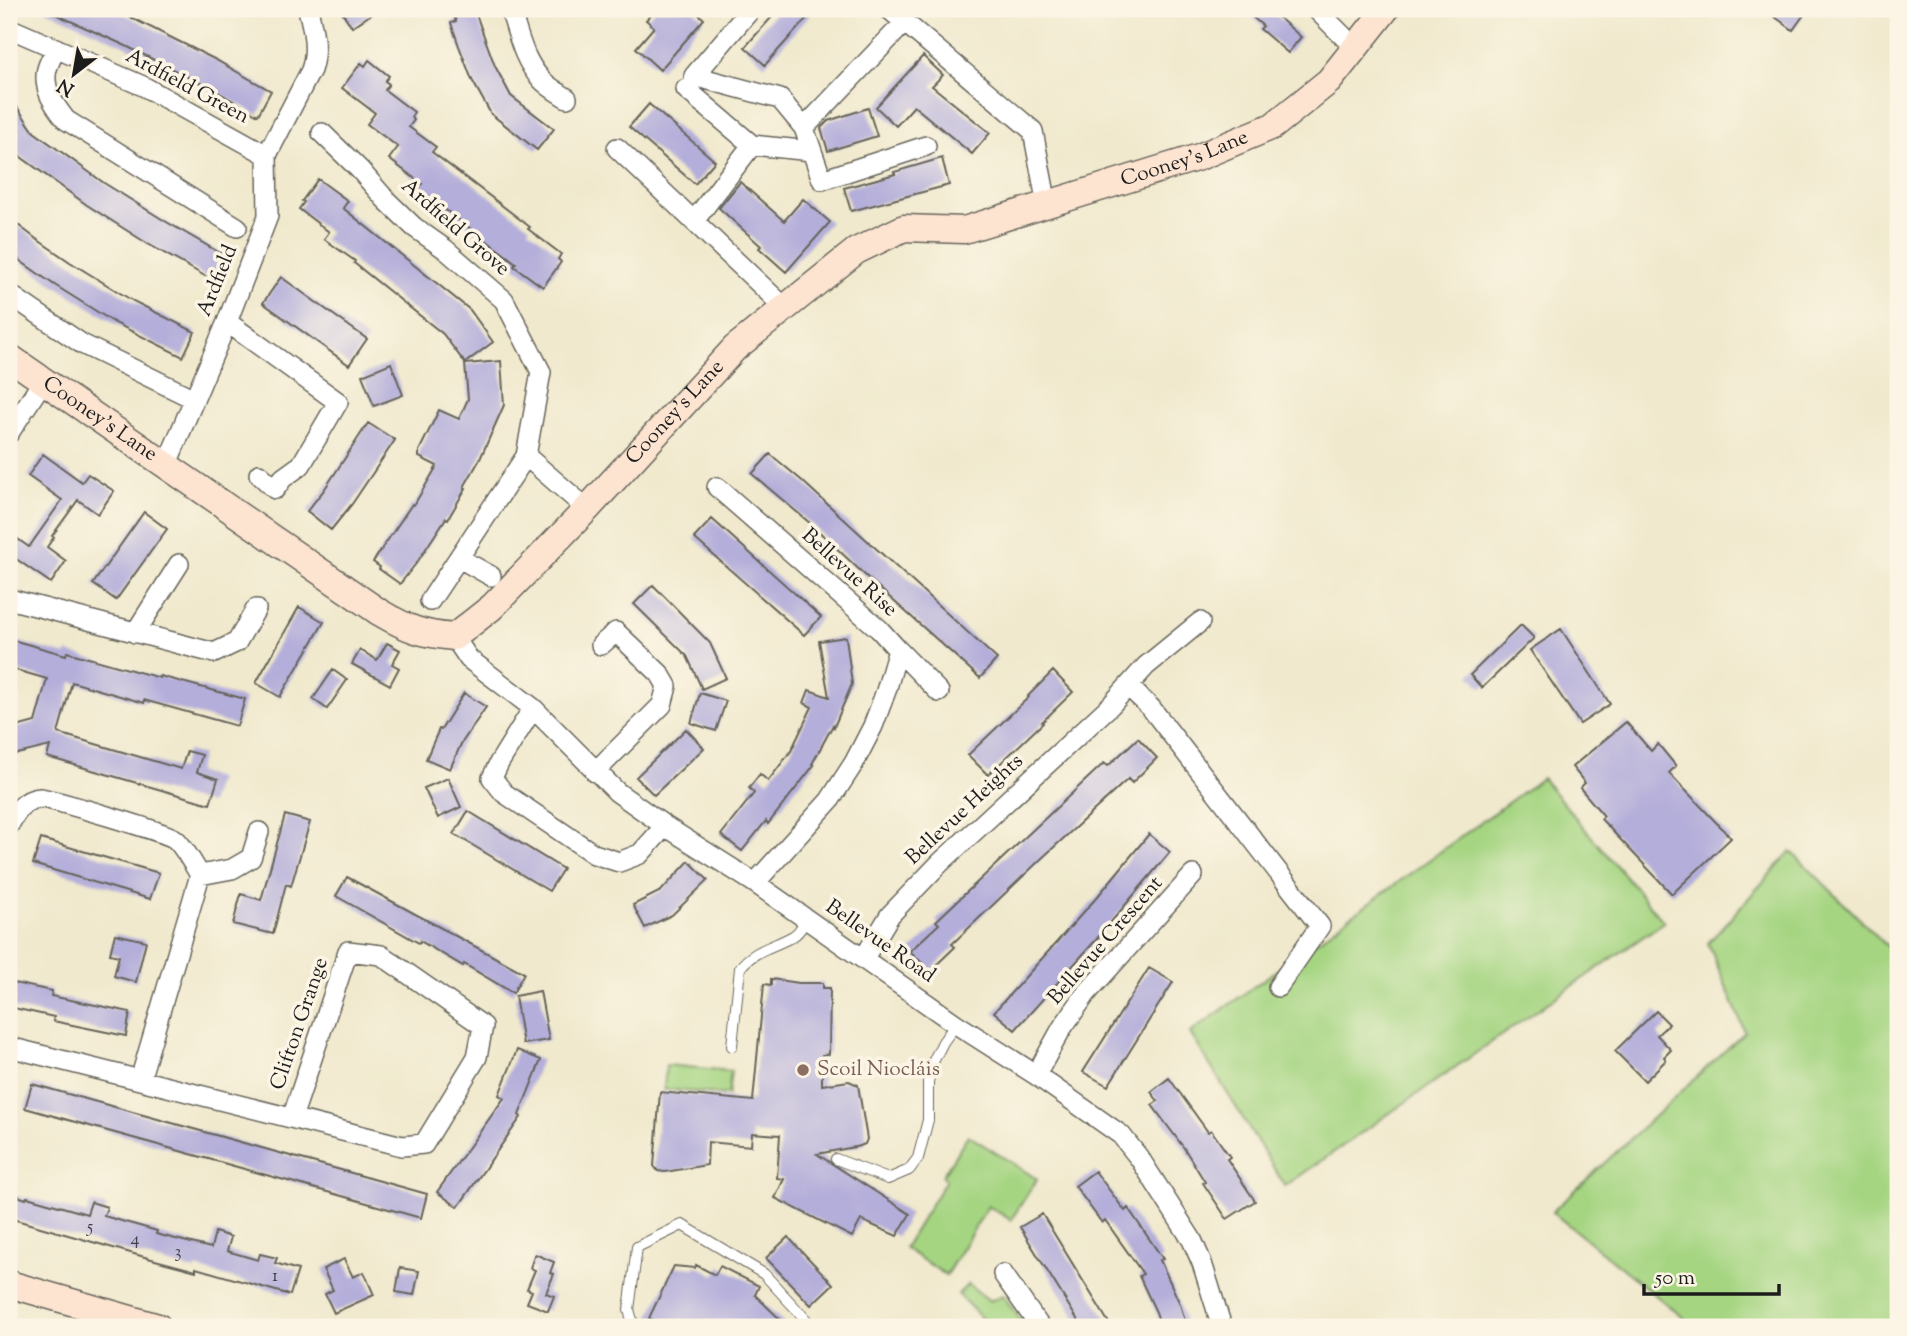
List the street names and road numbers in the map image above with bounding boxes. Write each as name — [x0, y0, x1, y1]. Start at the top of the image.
street label: Ardfield Green — [120, 42, 254, 132]
street label: Cooney's Lane — [1117, 123, 1253, 195]
street label: Ardfield Grove — [394, 172, 516, 284]
street label: Ardfield — [190, 241, 246, 321]
street label: Cooney's Lane — [619, 353, 732, 472]
street label: Cooney's Lane — [36, 369, 163, 470]
street label: Bellevue Rise — [794, 522, 904, 624]
street label: Bellevue Heights — [899, 747, 1031, 873]
street label: Bellevue Crescent — [1041, 870, 1171, 1012]
street label: Bellevue Road — [819, 893, 941, 991]
street label: Clifton Grange — [263, 954, 337, 1094]

